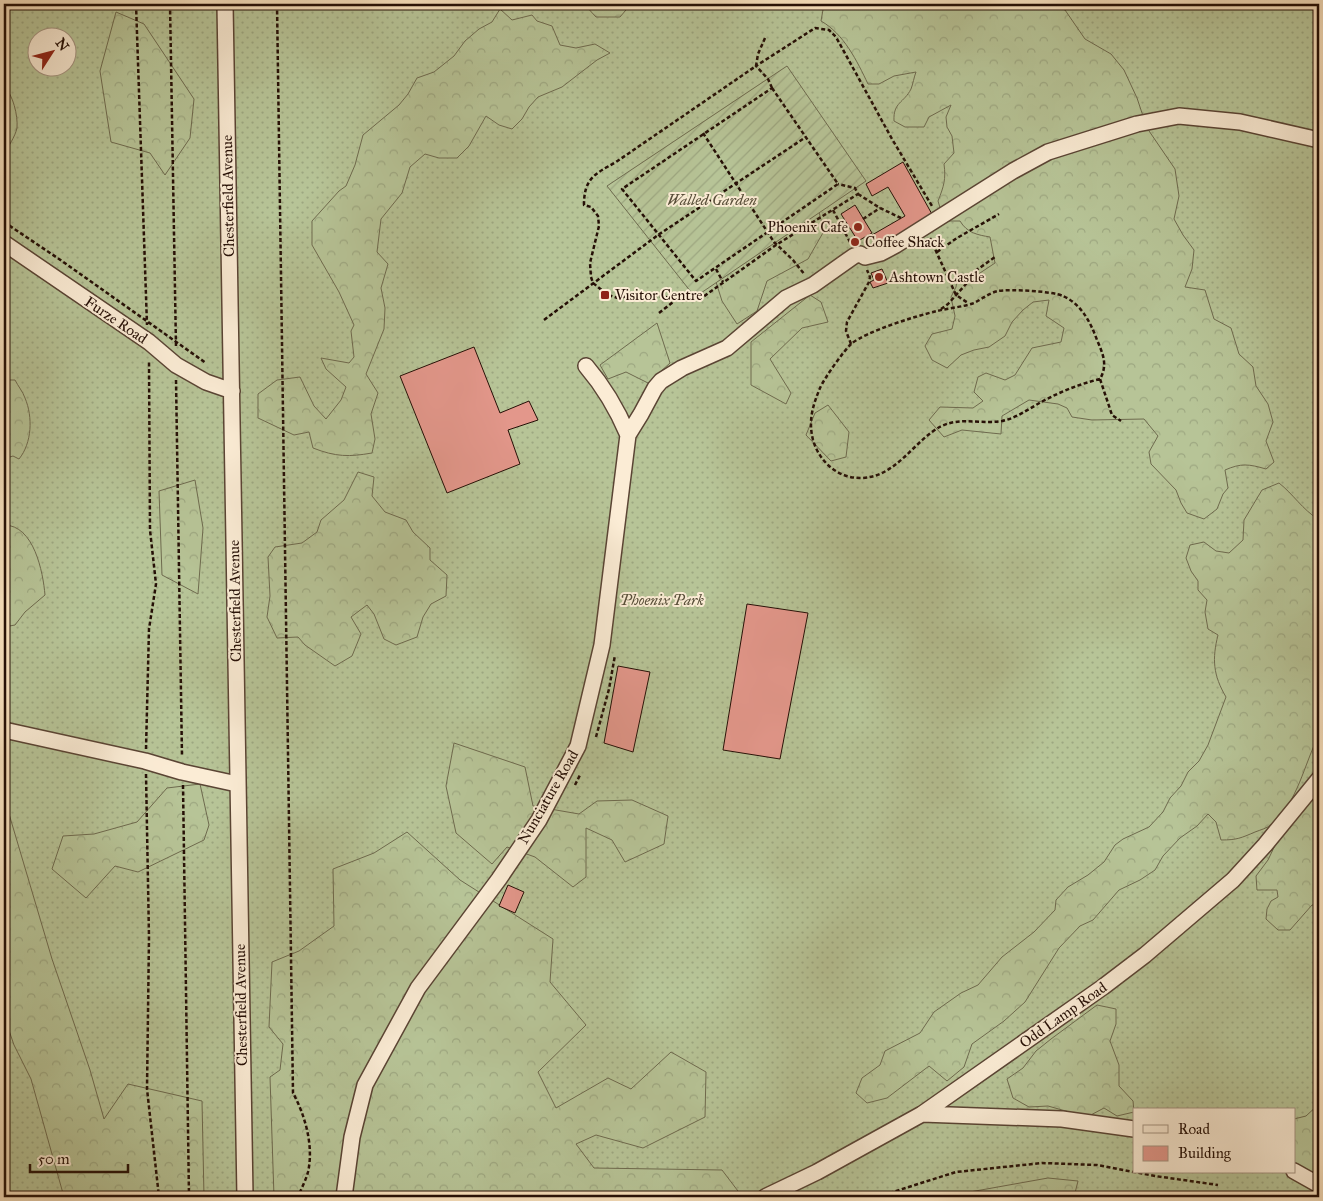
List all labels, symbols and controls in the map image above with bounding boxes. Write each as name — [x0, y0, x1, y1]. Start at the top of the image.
north arrow — [28, 28, 78, 78]
text: N — [52, 35, 73, 55]
street label: Chesterfield Avenue — [218, 135, 238, 257]
park label: Walled Garden — [667, 191, 757, 209]
place label: Phoenix Cafe — [767, 218, 848, 236]
marker: Phoenix Cafe — [852, 221, 864, 233]
place label: Coffee Shack — [865, 233, 944, 251]
marker: Coffee Shack — [849, 236, 861, 248]
place label: Ashtown Castle — [888, 268, 985, 286]
marker: Ashtown Castle — [873, 271, 885, 283]
place label: Visitor Centre — [614, 286, 702, 304]
marker: Visitor Centre — [599, 289, 611, 301]
street label: Furze Road — [81, 293, 151, 348]
street label: Chesterfield Avenue — [225, 540, 245, 662]
park label: Phoenix Park — [620, 591, 704, 609]
street label: Nunciature Road — [514, 746, 582, 847]
street label: Chesterfield Avenue — [231, 944, 251, 1066]
street label: Odd Lamp Road — [1016, 978, 1111, 1052]
legend — [1133, 1108, 1296, 1174]
text: Road — [1178, 1120, 1210, 1138]
scale bar — [30, 1141, 128, 1173]
text: Building — [1178, 1144, 1232, 1162]
text: 50 m — [38, 1150, 70, 1168]

